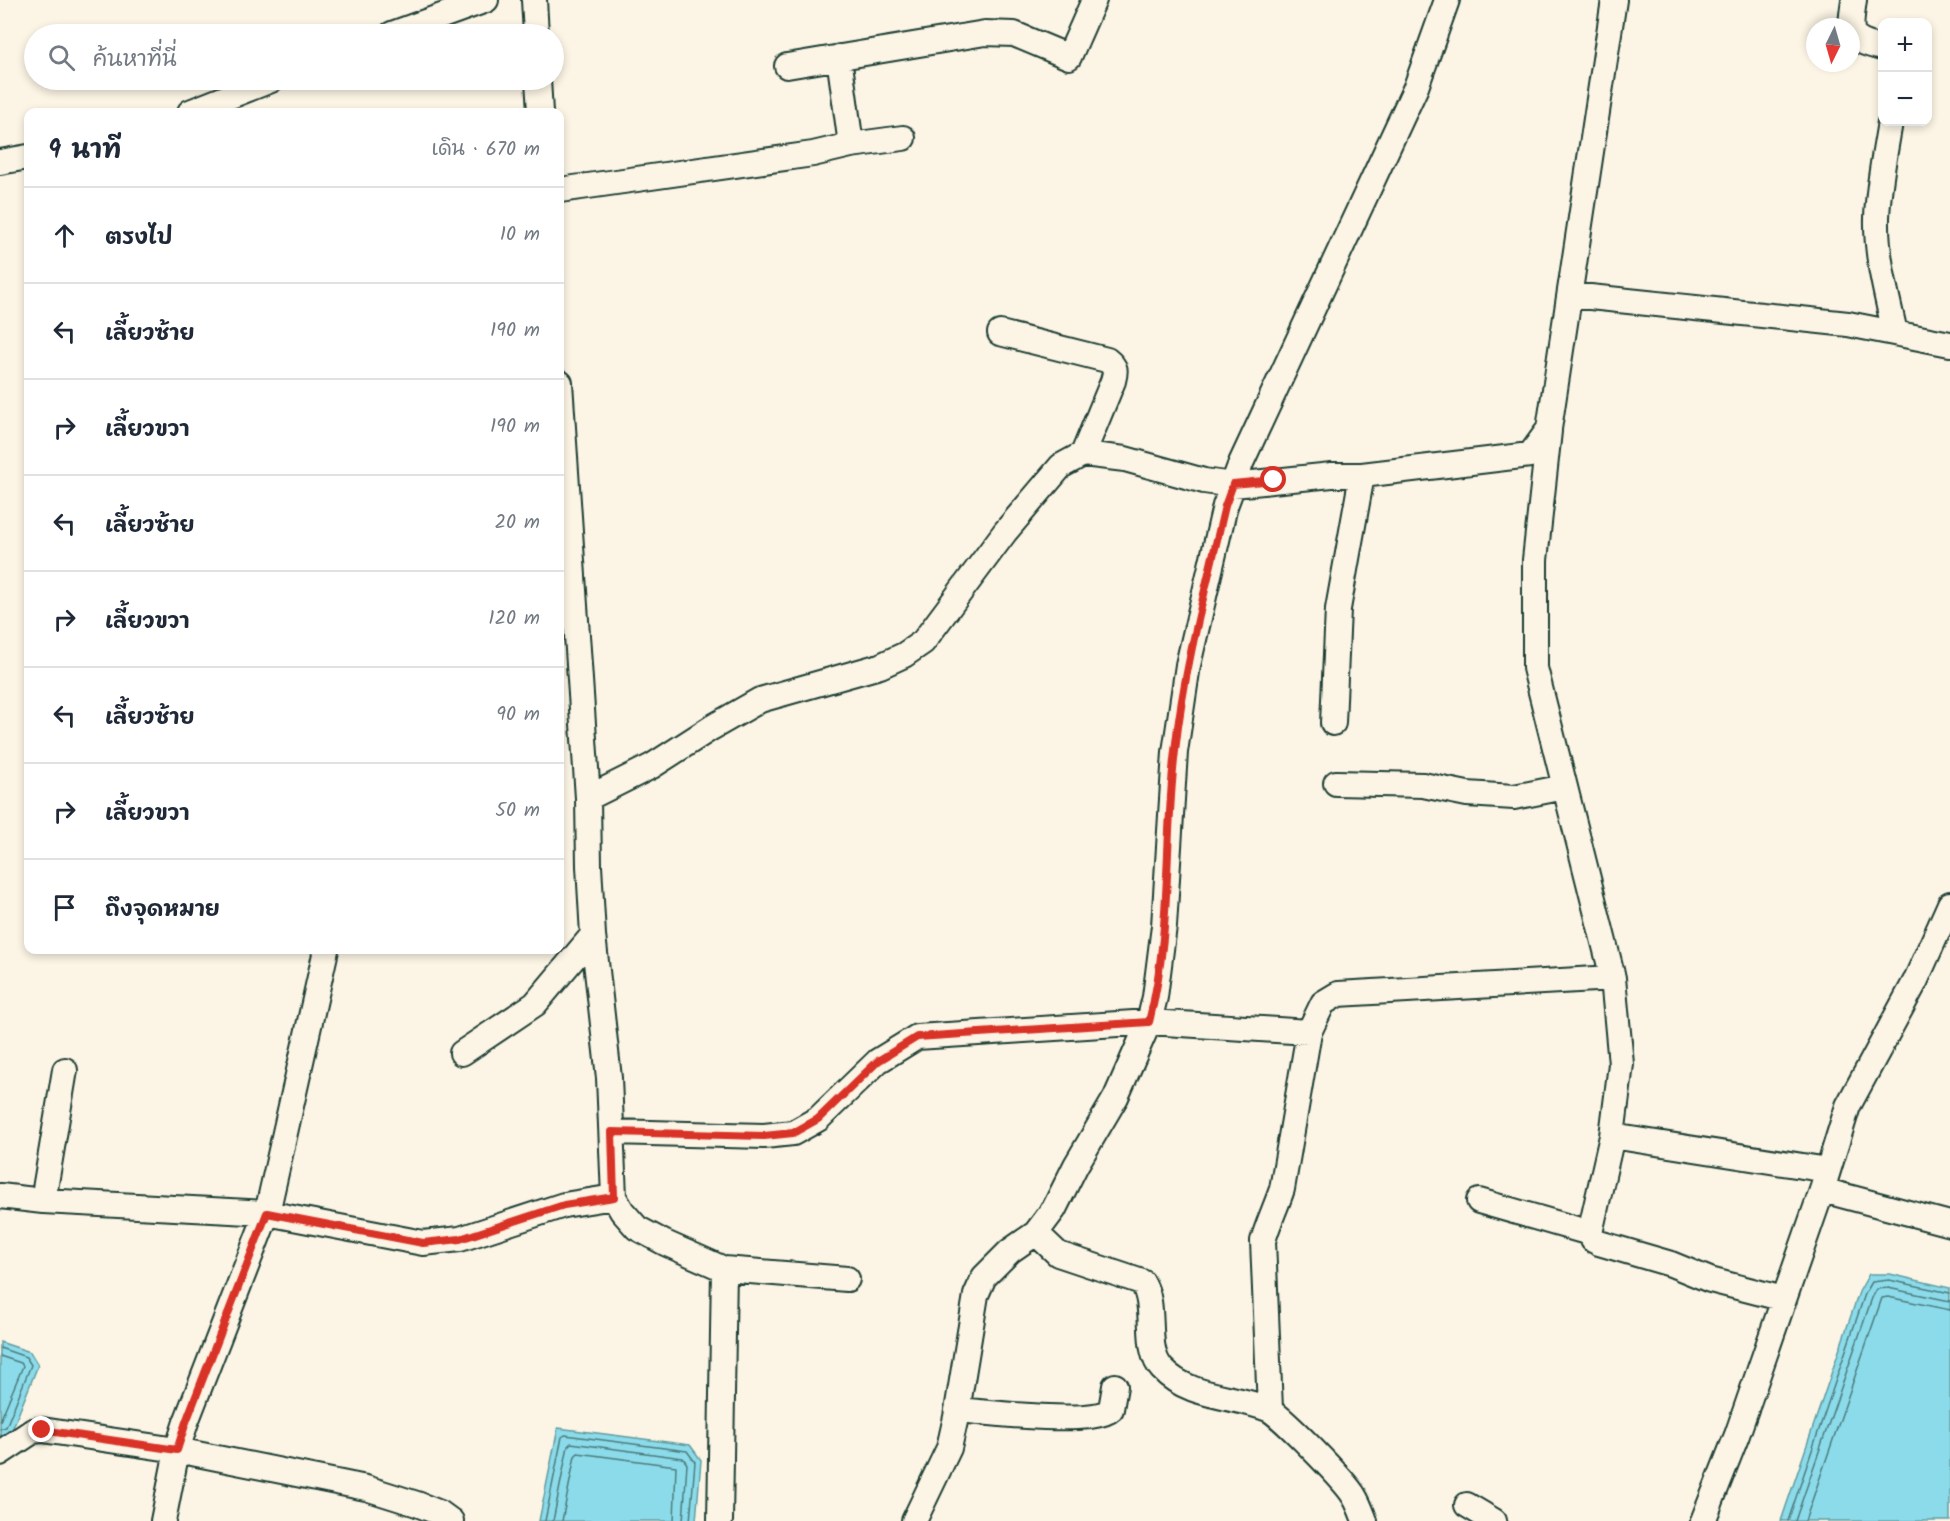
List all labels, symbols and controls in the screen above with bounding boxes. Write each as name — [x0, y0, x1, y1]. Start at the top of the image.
north arrow — [1806, 18, 1860, 72]
map controls — [1878, 18, 1932, 126]
button: + — [1878, 18, 1932, 72]
search box — [24, 24, 564, 90]
icon: search — [45, 41, 78, 74]
text: ค้นหาที่นี่ — [93, 43, 177, 78]
button: − — [1878, 72, 1932, 126]
text: 9 นาที — [48, 130, 121, 172]
text: เดิน · 670 m — [431, 134, 540, 166]
icon: ahead — [48, 219, 81, 252]
text: 10 m — [500, 219, 540, 251]
text: ตรงไป — [105, 221, 173, 256]
icon: left — [48, 315, 81, 348]
text: 190 m — [490, 315, 540, 347]
text: เลี้ยวซ้าย — [105, 317, 195, 352]
icon: right — [48, 411, 81, 444]
text: 190 m — [490, 411, 540, 443]
text: เลี้ยวขวา — [105, 413, 189, 448]
route start — [1260, 466, 1286, 492]
icon: left — [48, 507, 81, 540]
text: 20 m — [494, 507, 540, 539]
text: เลี้ยวซ้าย — [105, 509, 195, 544]
icon: right — [48, 603, 81, 636]
text: 120 m — [488, 603, 540, 635]
text: เลี้ยวขวา — [105, 605, 189, 640]
icon: left — [48, 699, 81, 732]
text: 90 m — [496, 699, 540, 731]
text: เลี้ยวซ้าย — [105, 701, 195, 736]
icon: right — [48, 795, 81, 828]
text: 50 m — [495, 795, 540, 827]
text: เลี้ยวขวา — [105, 797, 189, 832]
icon: arrive — [48, 891, 81, 924]
text: ถึงจุดหมาย — [105, 893, 220, 928]
route end — [28, 1416, 54, 1442]

